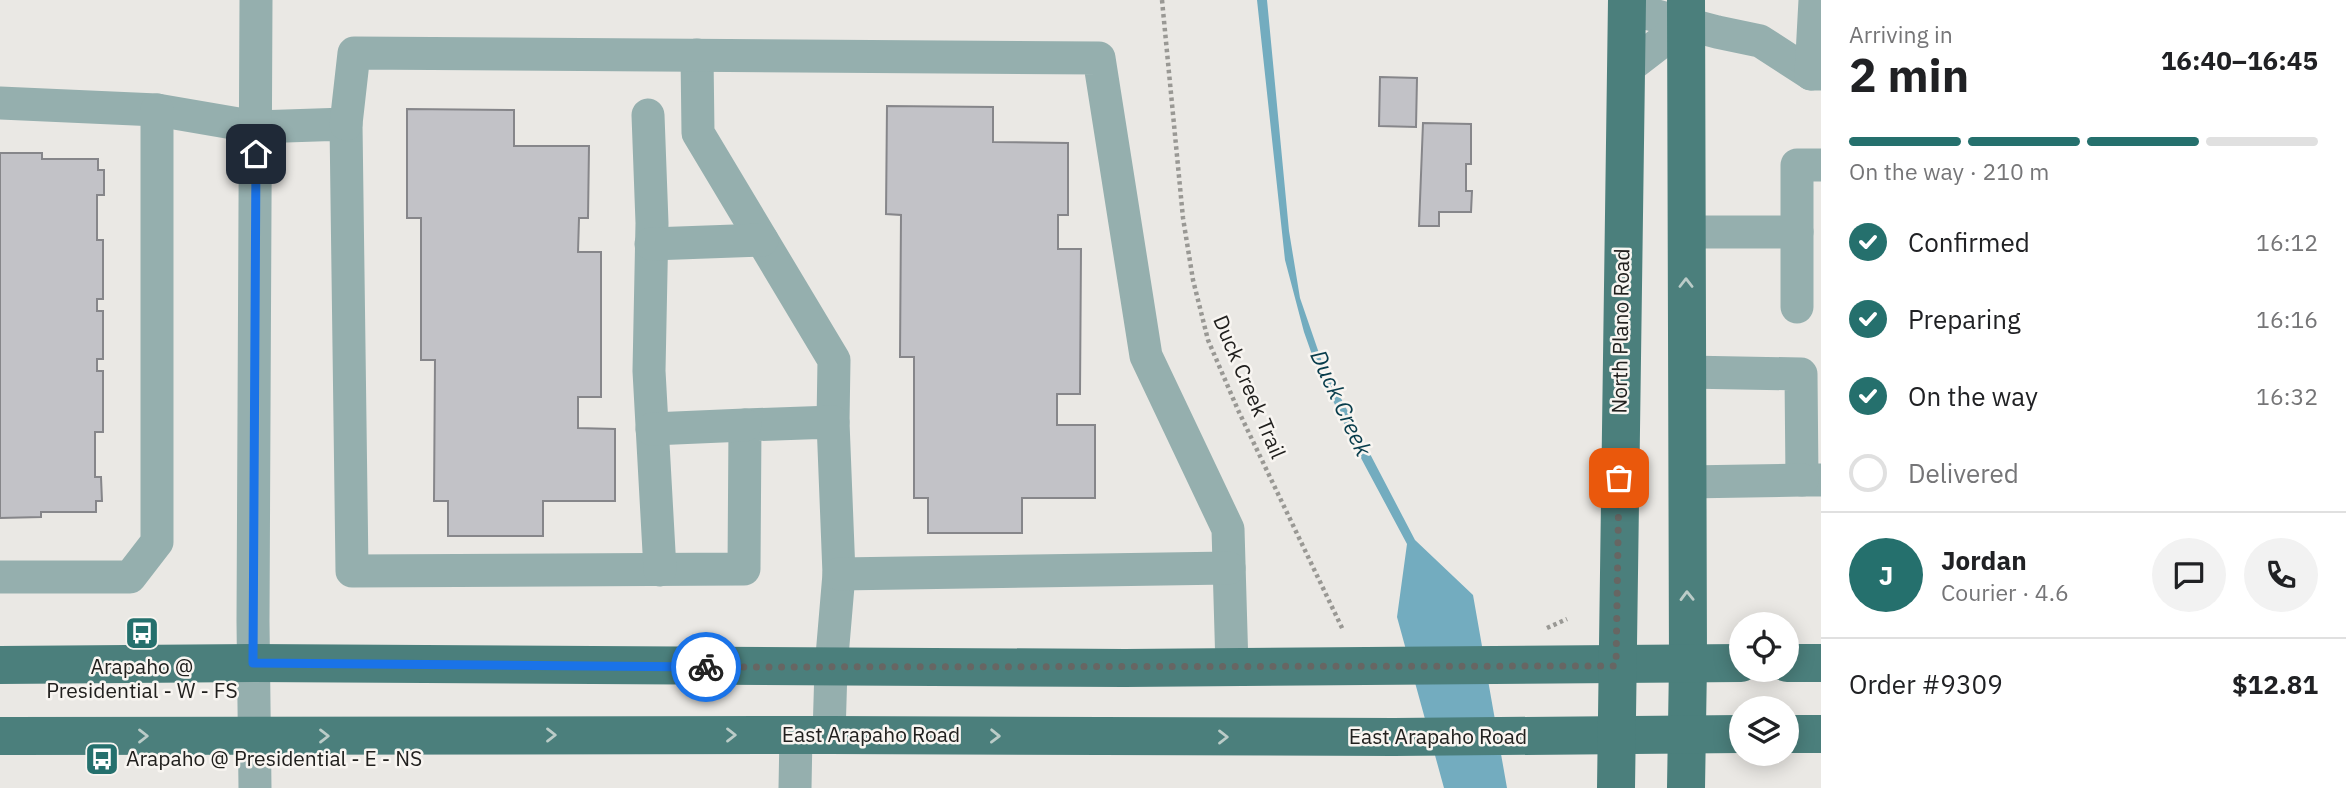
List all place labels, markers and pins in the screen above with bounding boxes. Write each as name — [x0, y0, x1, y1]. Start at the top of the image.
pin — [226, 124, 286, 184]
pin — [1589, 448, 1649, 508]
bus stop icon: Arapaho @ Presidential - W - FS — [123, 614, 161, 652]
place label: Arapaho @ Presidential - W - FS — [46, 652, 238, 704]
bus stop icon: Arapaho @ Presidential - E - NS — [83, 740, 121, 778]
place label: Arapaho @ Presidential - E - NS — [126, 744, 422, 772]

